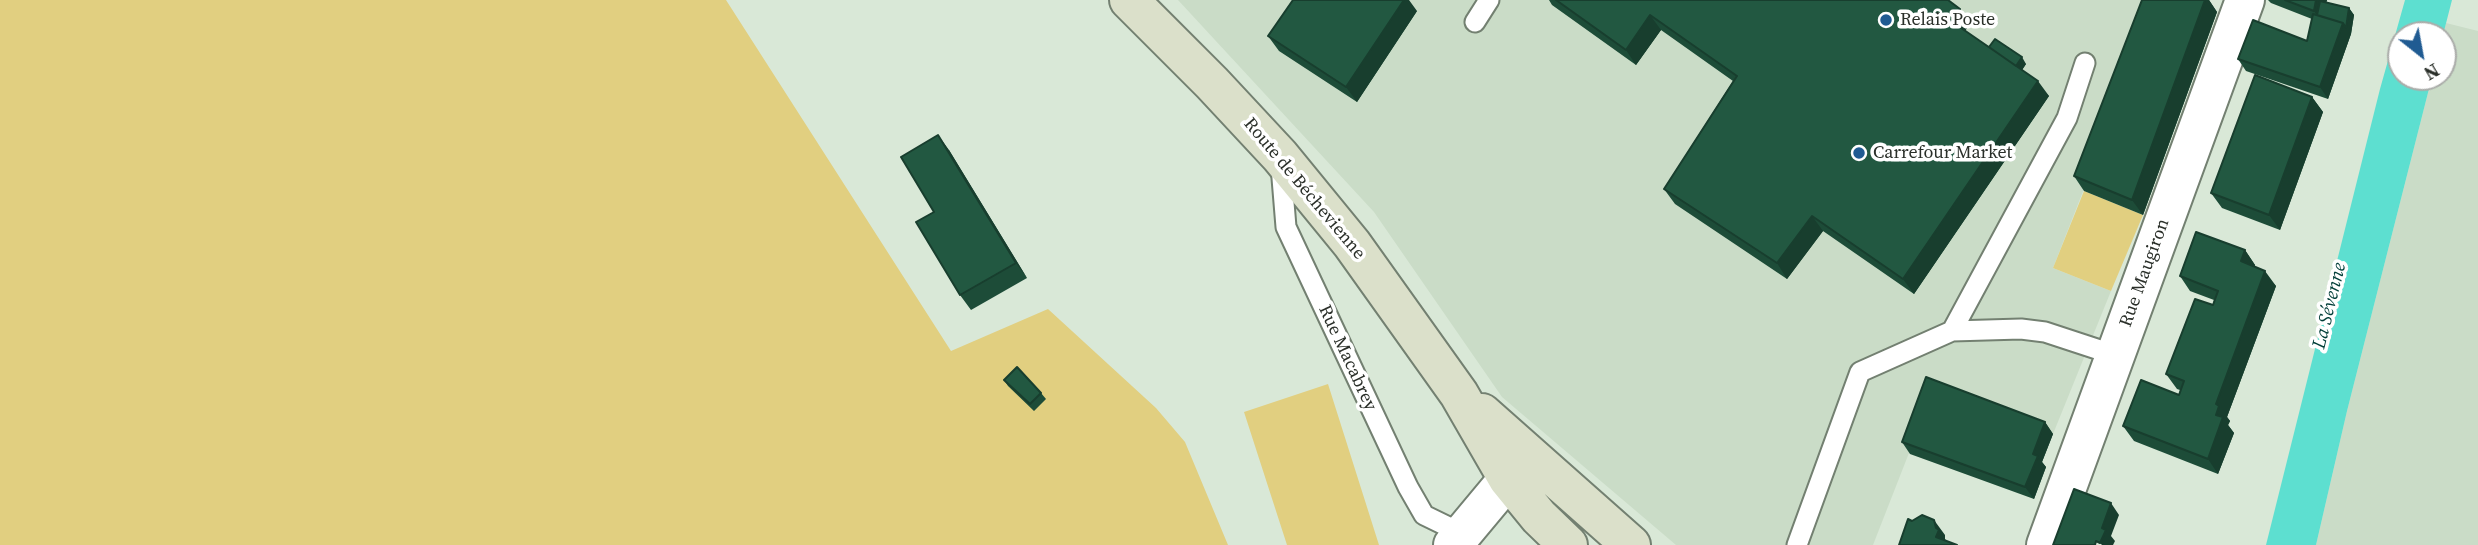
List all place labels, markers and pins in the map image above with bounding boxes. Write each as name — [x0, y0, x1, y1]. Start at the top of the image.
place label: Relais Poste — [1900, 9, 1995, 31]
marker: Relais Poste — [1878, 12, 1894, 28]
place label: Carrefour Market — [1873, 142, 2012, 164]
marker: Carrefour Market — [1851, 145, 1867, 161]

